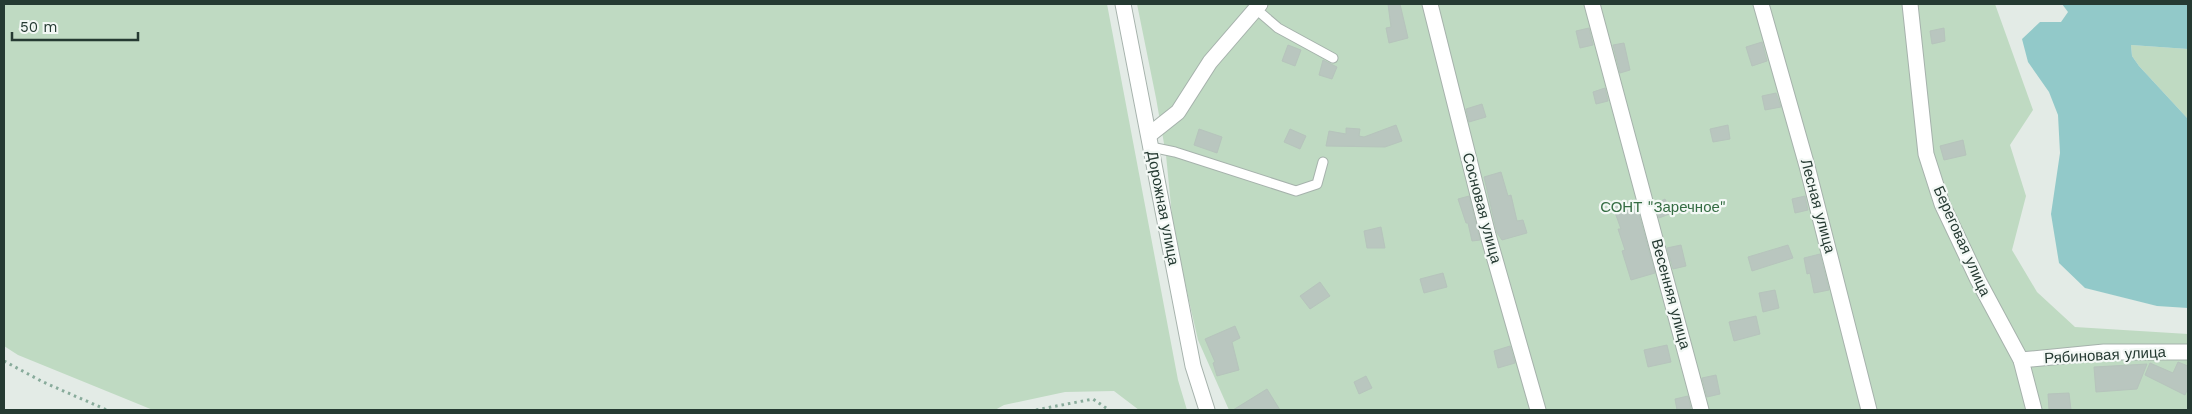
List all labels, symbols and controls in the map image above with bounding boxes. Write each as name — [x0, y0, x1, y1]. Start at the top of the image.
scale bar — [12, 10, 139, 42]
text: 50 m — [20, 18, 57, 36]
street label: Дорожная улица — [1143, 149, 1183, 267]
street label: Сосновая улица — [1459, 151, 1506, 266]
street label: Лесная улица — [1797, 157, 1839, 256]
street label: Береговая улица — [1930, 183, 1995, 300]
park label: СОНТ "Заречное" — [1600, 198, 1726, 216]
street label: Весенняя улица — [1648, 237, 1695, 352]
street label: Рябиновая улица — [2044, 343, 2167, 367]

